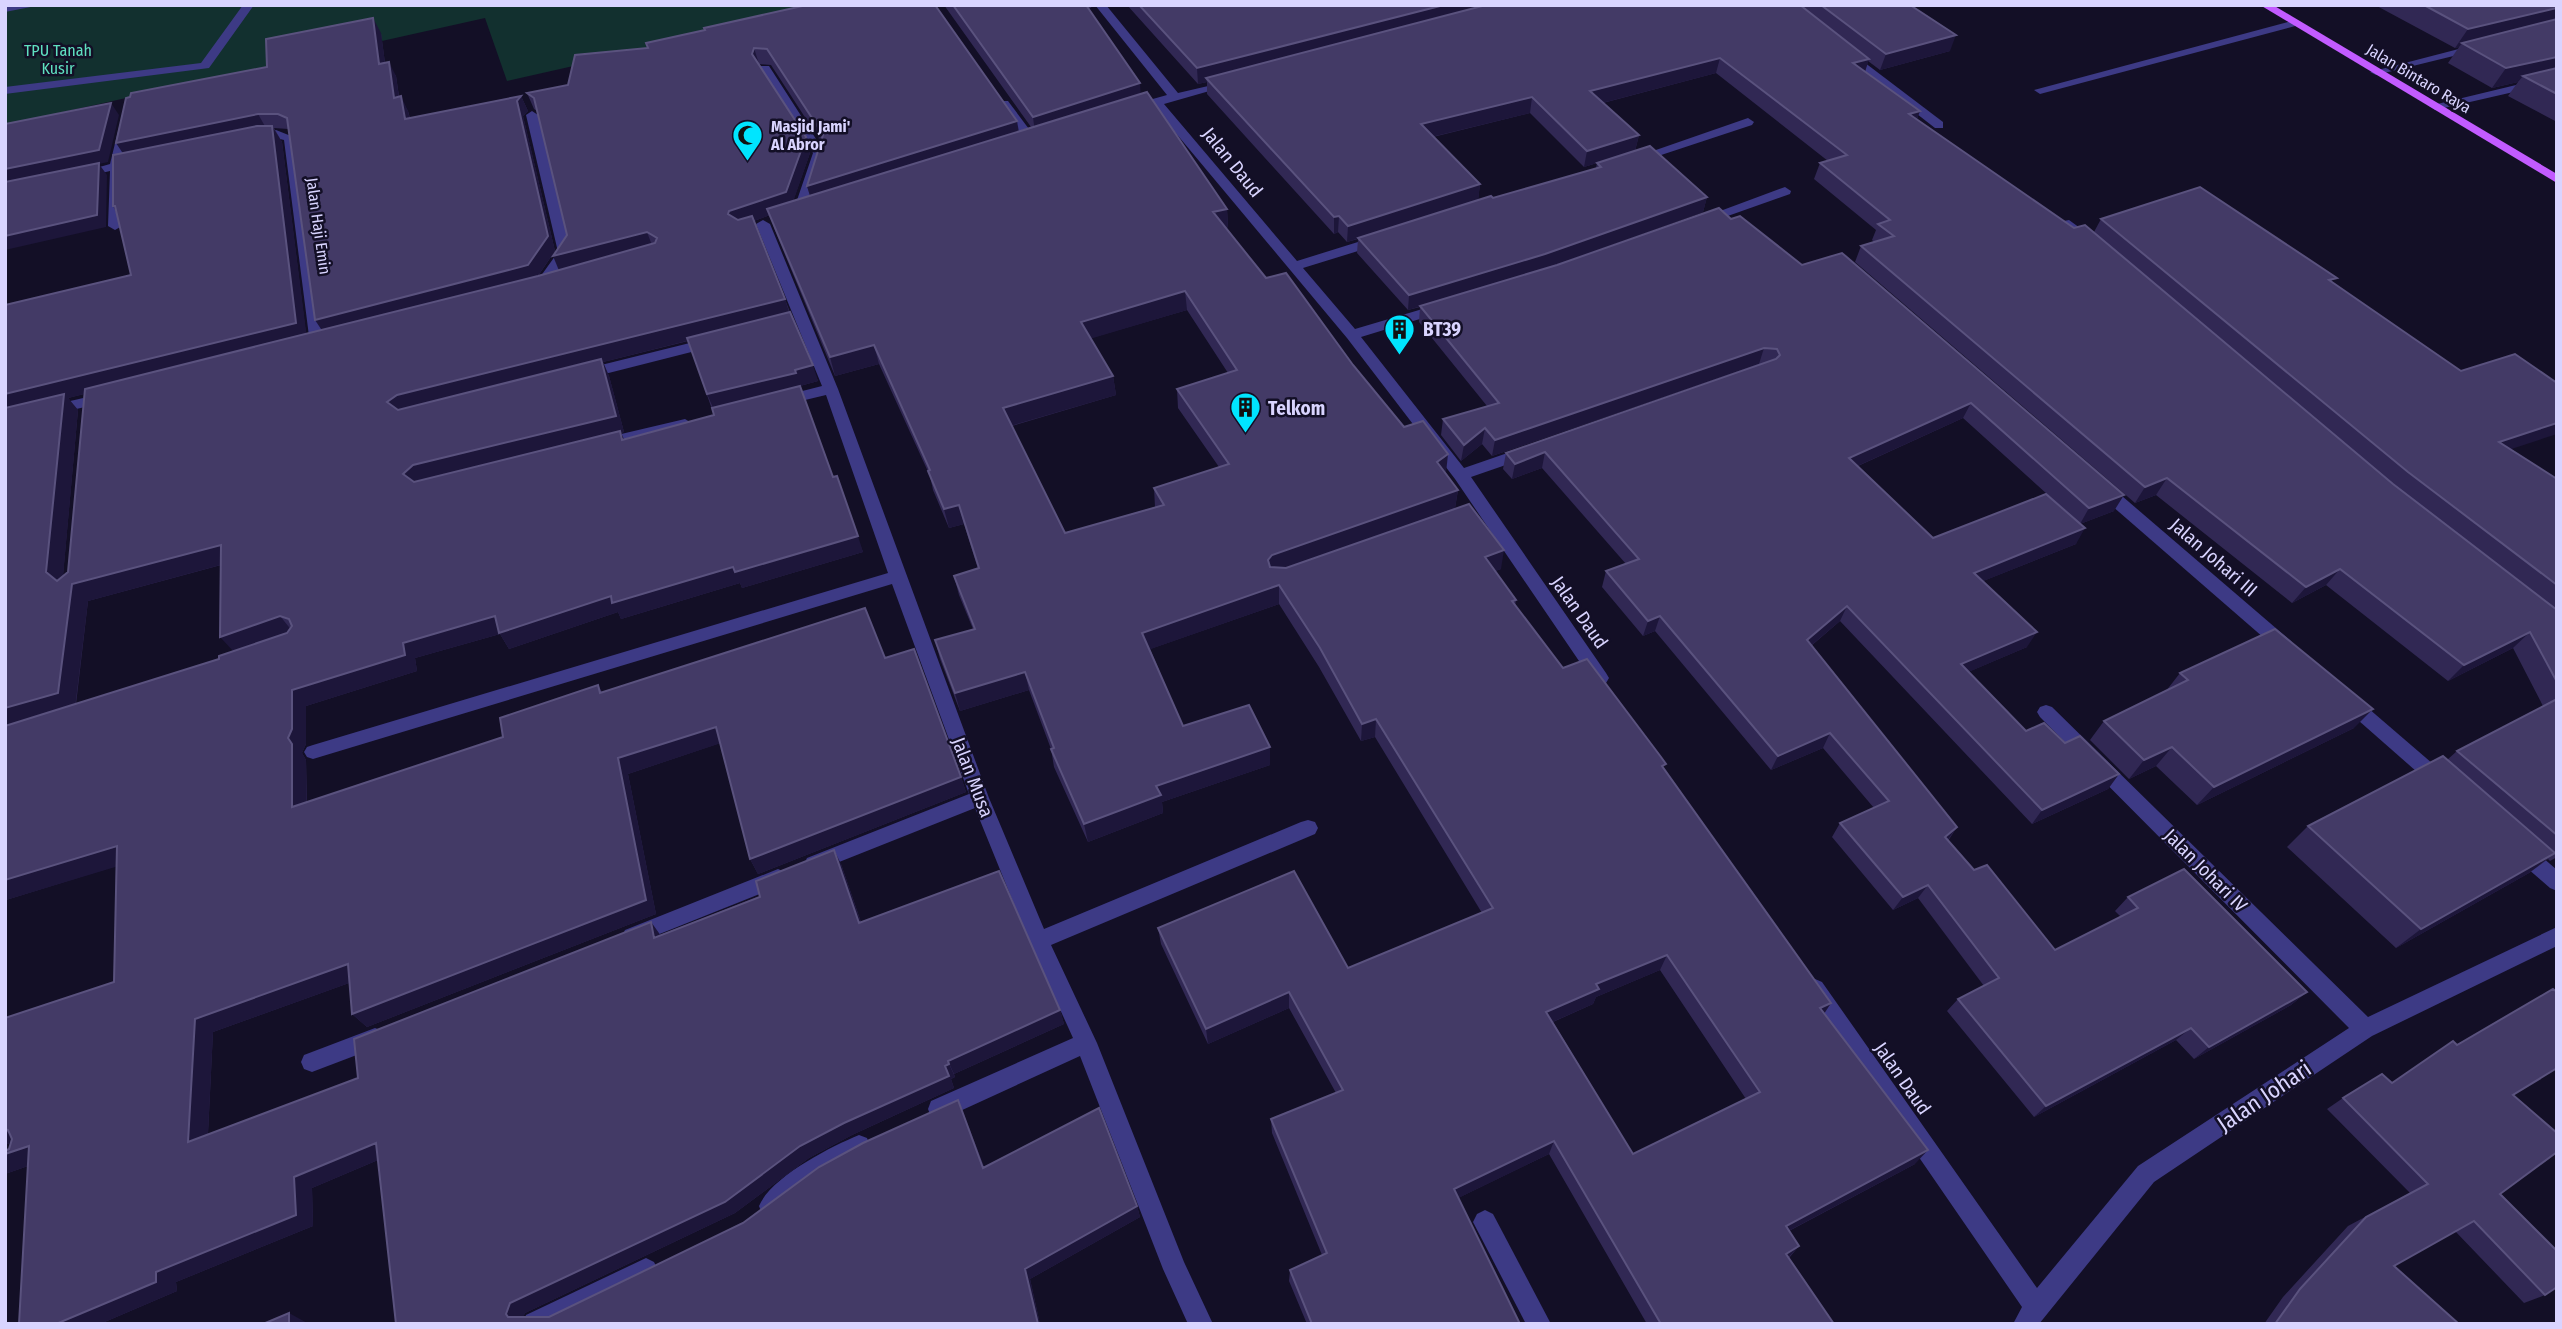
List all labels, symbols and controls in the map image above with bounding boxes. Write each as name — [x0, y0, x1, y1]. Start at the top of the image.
street label: Jalan Bintaro Raya — [2363, 40, 2475, 117]
park label: TPU Tanah Kusir — [24, 41, 92, 78]
place label: Masjid Jami' Al Abror — [770, 117, 850, 154]
mosque icon: Masjid Jami' Al Abror — [731, 118, 765, 162]
street label: Jalan Daud — [1197, 123, 1268, 202]
street label: Jalan Haji Emin — [302, 176, 335, 276]
building icon: BT39 — [1383, 312, 1417, 356]
place label: BT39 — [1423, 318, 1461, 341]
building icon: Telkom — [1228, 391, 1262, 435]
place label: Telkom — [1268, 397, 1325, 420]
street label: Jalan Johari III — [2165, 513, 2262, 602]
street label: Jalan Daud — [1546, 572, 1613, 653]
street label: Jalan Musa — [947, 734, 998, 820]
street label: Jalan Johari IV — [2159, 824, 2252, 917]
street label: Jalan Daud — [1869, 1038, 1936, 1119]
street label: Jalan Johari — [2212, 1054, 2316, 1138]

